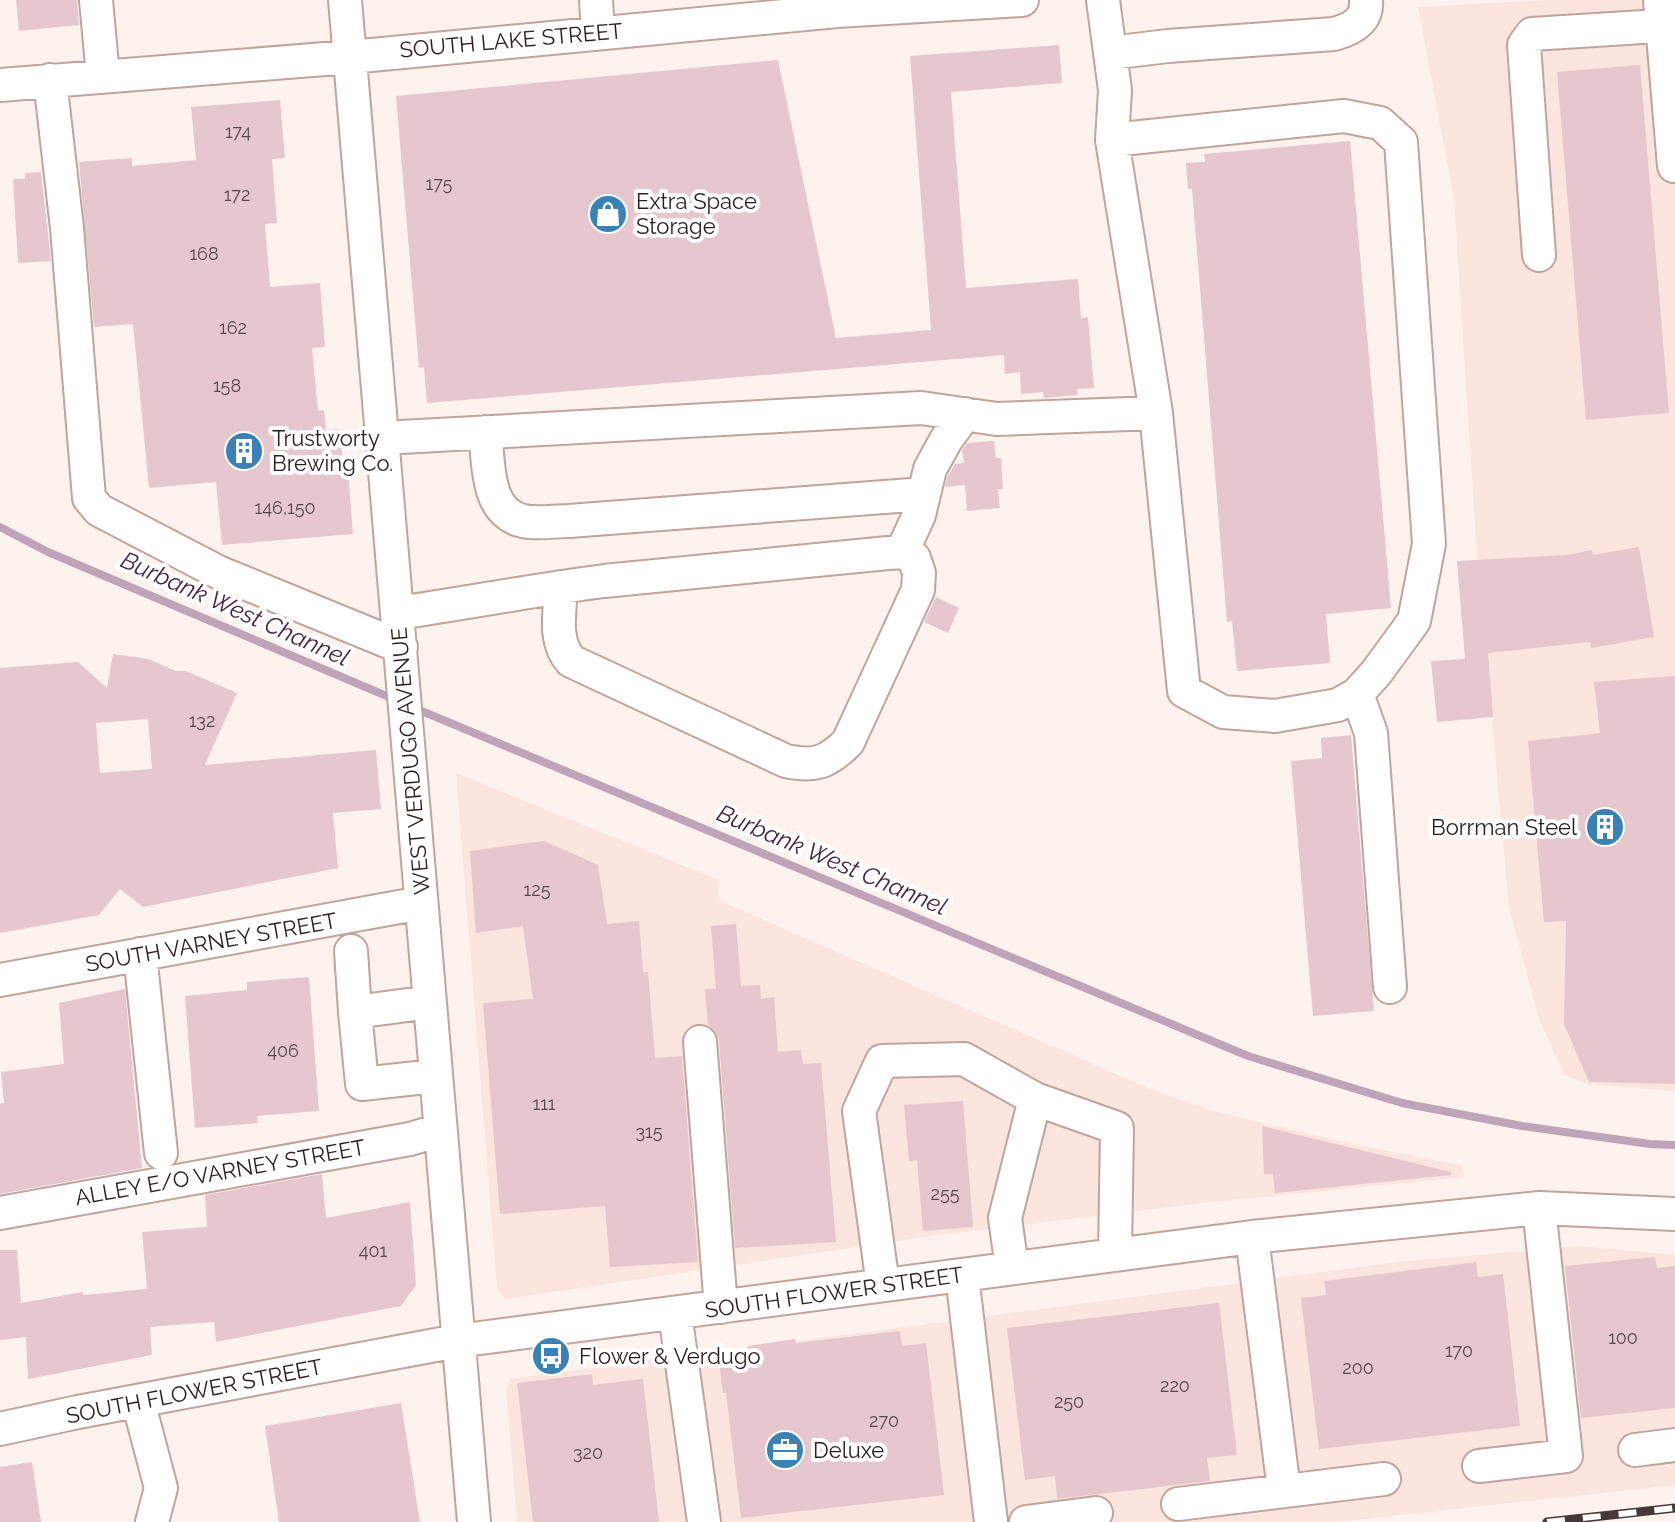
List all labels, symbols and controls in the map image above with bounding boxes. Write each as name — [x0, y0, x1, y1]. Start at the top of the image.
street label: SOUTH LAKE STREET — [398, 17, 624, 63]
house number: 174 — [225, 121, 251, 142]
house number: 175 — [426, 173, 453, 194]
house number: 172 — [224, 184, 250, 205]
place label: Extra Space Storage — [636, 188, 757, 239]
shop icon: Extra Space Storage — [587, 193, 629, 235]
house number: 168 — [189, 243, 219, 264]
house number: 162 — [219, 317, 247, 338]
house number: 158 — [213, 375, 241, 396]
place label: Trustworty Brewing Co. — [272, 425, 393, 476]
building icon: Trustworty Brewing Co. — [223, 430, 265, 472]
house number: 146,150 — [255, 497, 315, 518]
water label: Burbank West Channel — [117, 545, 354, 672]
street label: WEST VERDUGO AVENUE — [385, 626, 435, 896]
house number: 132 — [189, 710, 215, 731]
water label: Burbank West Channel — [713, 798, 951, 921]
building icon: Borrman Steel — [1584, 806, 1626, 848]
place label: Borrman Steel — [1431, 814, 1577, 840]
house number: 125 — [524, 879, 551, 900]
street label: SOUTH VARNEY STREET — [83, 907, 339, 977]
house number: 406 — [267, 1040, 299, 1061]
house number: 111 — [532, 1093, 556, 1114]
house number: 315 — [635, 1121, 663, 1142]
street label: ALLEY E/O VARNEY STREET — [73, 1134, 368, 1210]
house number: 255 — [931, 1183, 960, 1204]
house number: 401 — [359, 1240, 388, 1261]
street label: SOUTH FLOWER STREET — [703, 1261, 965, 1323]
house number: 100 — [1608, 1327, 1638, 1348]
bus stop icon: Flower & Verdugo — [530, 1335, 572, 1377]
house number: 170 — [1445, 1340, 1473, 1361]
place label: Flower & Verdugo — [579, 1343, 761, 1369]
street label: SOUTH FLOWER STREET — [64, 1353, 325, 1429]
house number: 200 — [1342, 1357, 1374, 1378]
house number: 220 — [1160, 1375, 1190, 1396]
house number: 250 — [1054, 1391, 1084, 1412]
house number: 270 — [869, 1410, 899, 1431]
office icon: Deluxe — [764, 1429, 806, 1471]
place label: Deluxe — [813, 1437, 884, 1463]
house number: 320 — [573, 1442, 603, 1463]

